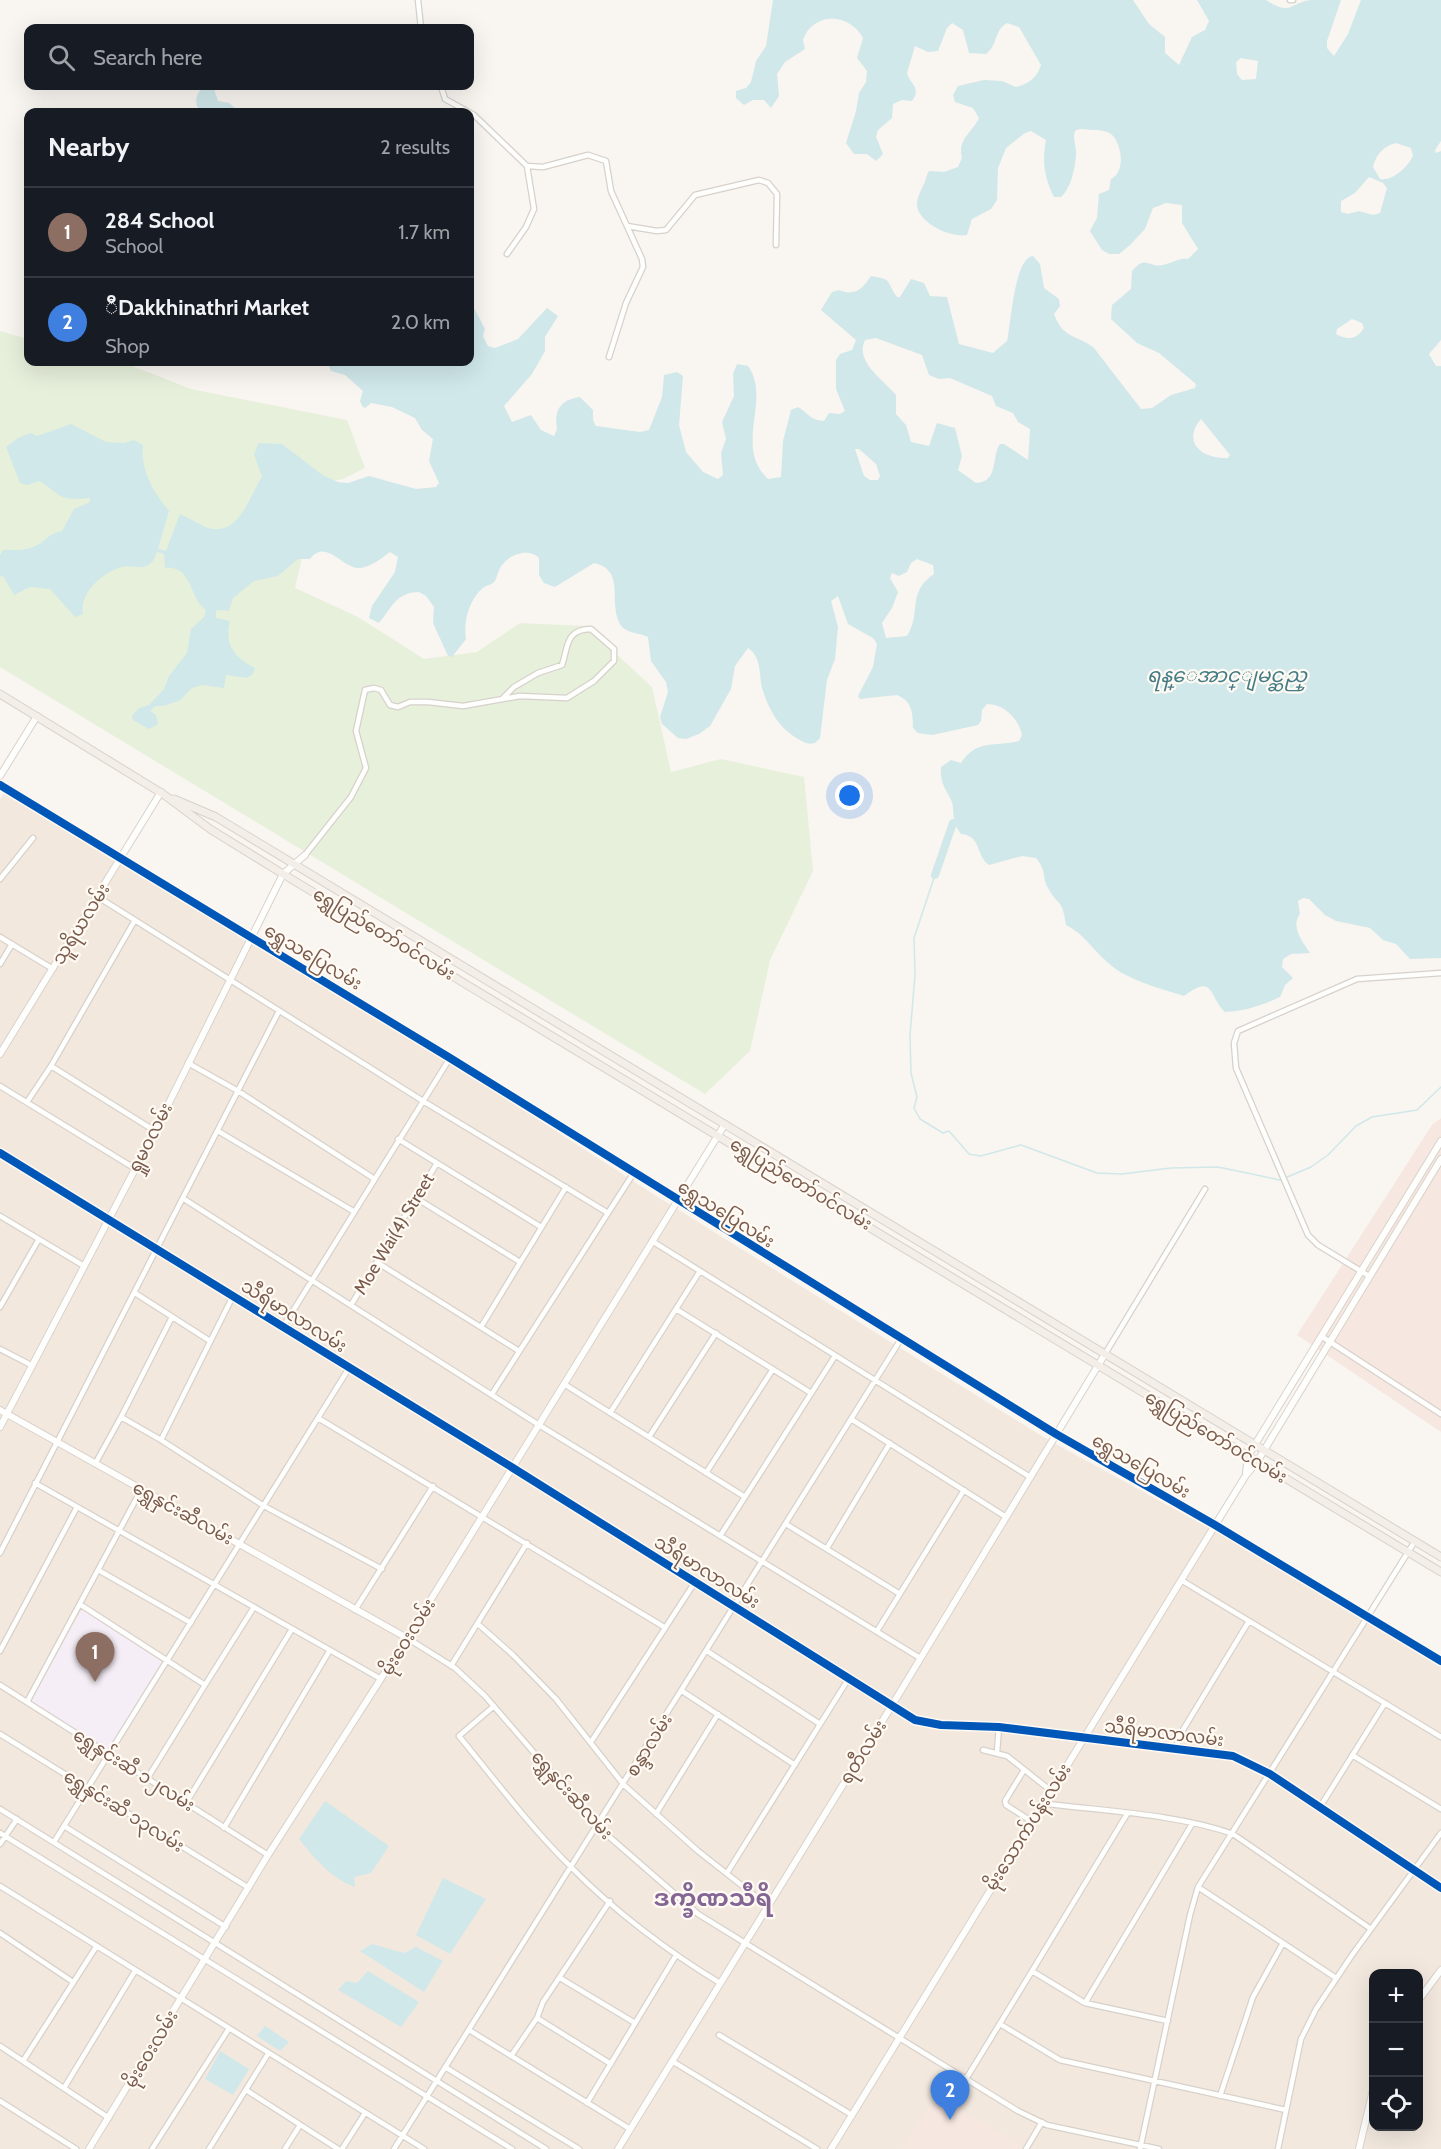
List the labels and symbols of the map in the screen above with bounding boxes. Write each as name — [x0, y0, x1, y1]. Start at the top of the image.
water label: ရန္ေအာင္ျမင္ဆည္ — [1147, 663, 1308, 692]
your location — [835, 781, 864, 810]
street label: သူရိယလမ်း — [45, 878, 118, 971]
street label: ရွှေပြည်တော်ဝင်လမ်း — [307, 881, 460, 989]
street label: ရွှေသပြေလမ်း — [258, 918, 367, 998]
street label: ရှုမဝလမ်း — [121, 1098, 181, 1179]
street label: ရွှေပြည်တော်ဝင်လမ်း — [724, 1131, 877, 1239]
street label: Moe Wai(4) Street — [349, 1169, 439, 1299]
street label: ရွှေသပြေလမ်း — [671, 1174, 779, 1256]
street label: သီရိမာလာလမ်း — [235, 1272, 352, 1361]
street label: ရွှေပြည်တော်ဝင်လမ်း — [1139, 1384, 1292, 1492]
street label: ရွှေသပြေလမ်း — [1086, 1427, 1195, 1506]
street label: ရွှေနှင်းဆီလမ်း — [127, 1474, 239, 1553]
street label: သီရိမာလာလမ်း — [648, 1528, 765, 1617]
street label: မိုးဝေးလမ်း — [373, 1593, 444, 1682]
pin: 1 — [76, 1632, 115, 1682]
street label: စန္ဒာလမ်း — [619, 1708, 681, 1783]
street label: သီရိမာလာလမ်း — [1103, 1712, 1225, 1755]
street label: ရတီလမ်း — [832, 1714, 895, 1790]
street label: ရွှေနှင်းဆီ ၁၂လမ်း — [67, 1721, 200, 1820]
street label: ရွှေနှင်းဆီလမ်း — [523, 1744, 620, 1847]
street label: မိုးသောက်ပန်းလမ်း — [978, 1758, 1079, 1897]
street label: ရွှေနှင်းဆီ ၁၃လမ်း — [57, 1763, 190, 1860]
district label: ဒက္ခိဏသီရိ — [654, 1882, 774, 1918]
street label: မိုးဝေးလမ်း — [117, 2005, 186, 2094]
pin: 2 — [930, 2070, 970, 2120]

